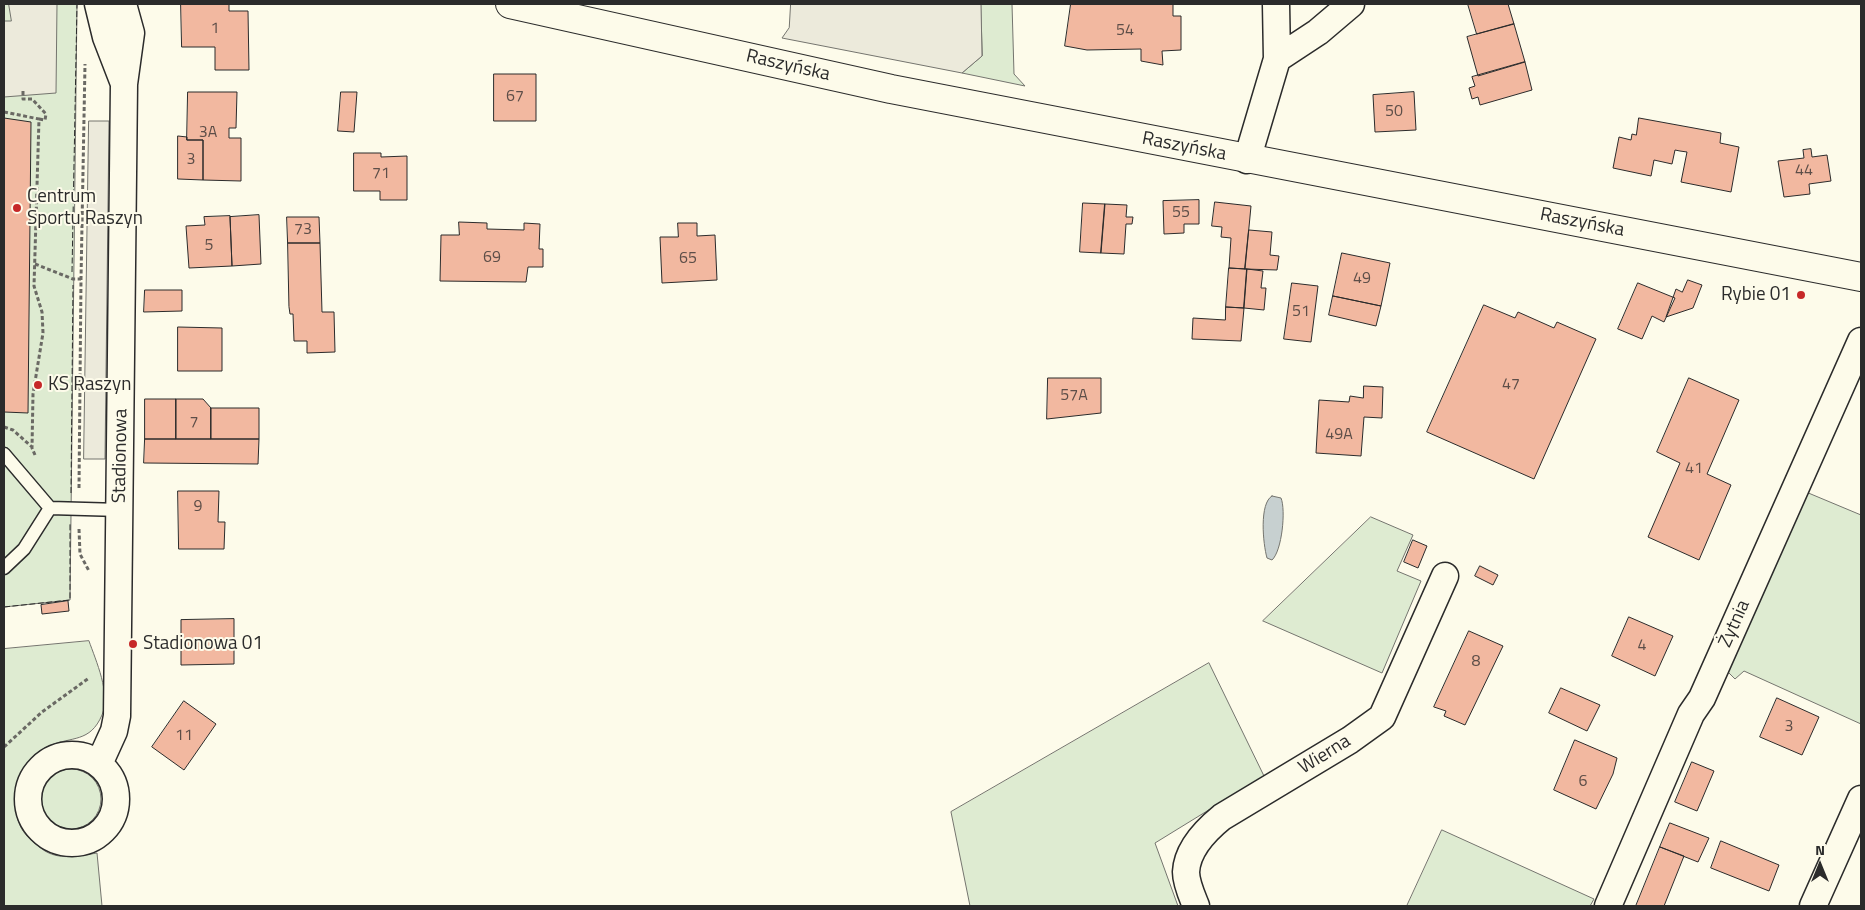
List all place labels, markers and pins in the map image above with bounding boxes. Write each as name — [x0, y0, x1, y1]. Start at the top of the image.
place label: Centrum Sportu Raszyn — [27, 186, 143, 230]
marker: Centrum Sportu Raszyn — [11, 202, 23, 214]
place label: Rybie 01 — [1721, 284, 1791, 306]
marker: Rybie 01 — [1795, 289, 1807, 301]
place label: KS Raszyn — [48, 374, 131, 396]
marker: KS Raszyn — [32, 379, 44, 391]
place label: Stadionowa 01 — [143, 633, 263, 655]
marker: Stadionowa 01 — [127, 638, 139, 650]

